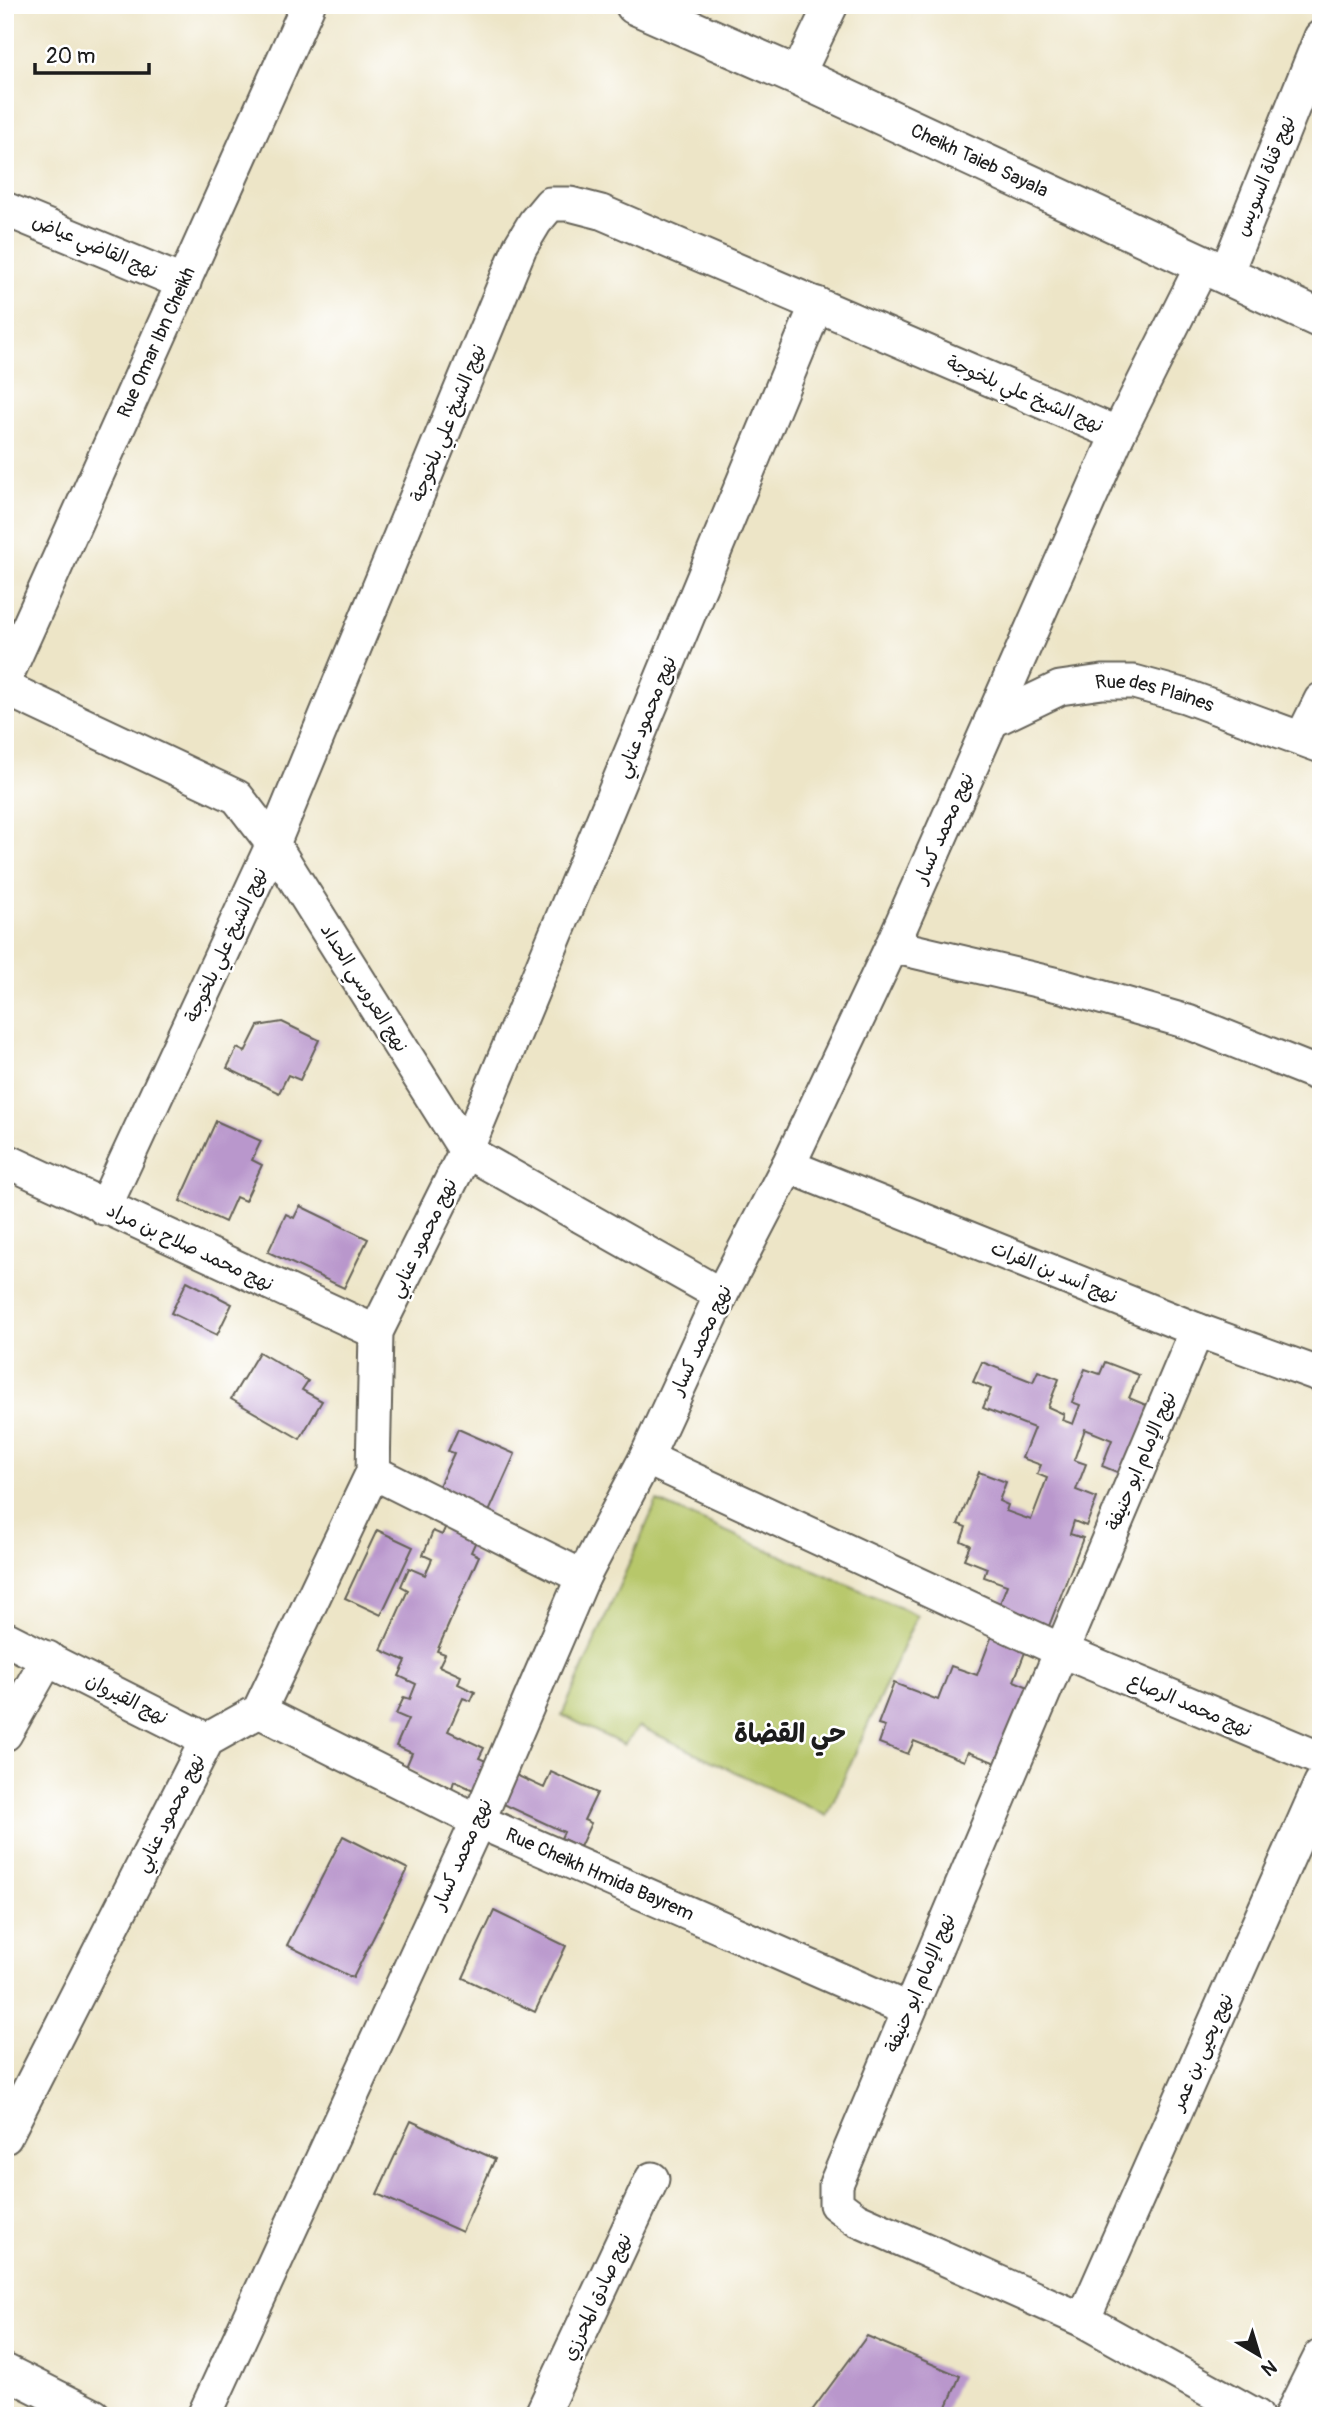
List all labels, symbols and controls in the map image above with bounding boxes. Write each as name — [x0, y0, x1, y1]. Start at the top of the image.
scale bar — [35, 32, 149, 76]
text: 20 m — [46, 43, 95, 70]
street label: نهج قناة السويس — [1230, 112, 1300, 240]
street label: Cheikh Taieb Sayala — [907, 118, 1052, 203]
street label: نهج القاضي عياض — [27, 209, 161, 287]
street label: Rue Omar Ibn Cheikh — [112, 263, 201, 422]
street label: نهج الشيخ علي بلخوجة — [405, 341, 494, 507]
street label: نهج الشيخ علي بلخوجة — [941, 350, 1107, 442]
street label: نهج محمود عنابي — [611, 652, 685, 783]
street label: Rue des Plaines — [1094, 669, 1218, 718]
street label: نهج محمد كسار — [908, 769, 979, 889]
street label: نهج الشيخ علي بلخوجة — [180, 864, 276, 1028]
street label: نهج العروسي الحداد — [311, 919, 413, 1059]
street label: نهج محمود عنابي — [384, 1174, 466, 1303]
street label: نهج محمد صلاح بن مراد — [103, 1198, 277, 1296]
street label: نهج أسد بن الفرات — [987, 1236, 1121, 1308]
street label: نهج محمد كسار — [664, 1281, 737, 1401]
street label: نهج الإمام ابو حنيفة — [1101, 1388, 1183, 1535]
street label: نهج القيروان — [82, 1668, 172, 1730]
street label: نهج محمد الرصاع — [1124, 1668, 1255, 1743]
district label: حي القضاة — [734, 1718, 846, 1757]
street label: نهج محمود عنابي — [130, 1750, 214, 1878]
street label: نهج محمد كسار — [426, 1795, 497, 1915]
street label: Rue Cheikh Hmida Bayrem — [502, 1823, 698, 1926]
street label: نهج الإمام ابو حنيفة — [880, 1910, 962, 2057]
street label: نهج يحيى بن عمر — [1165, 1990, 1239, 2116]
street label: نهج صادق المحرزي — [557, 2230, 639, 2365]
north arrow — [1224, 2320, 1294, 2390]
text: N — [1256, 2354, 1281, 2381]

